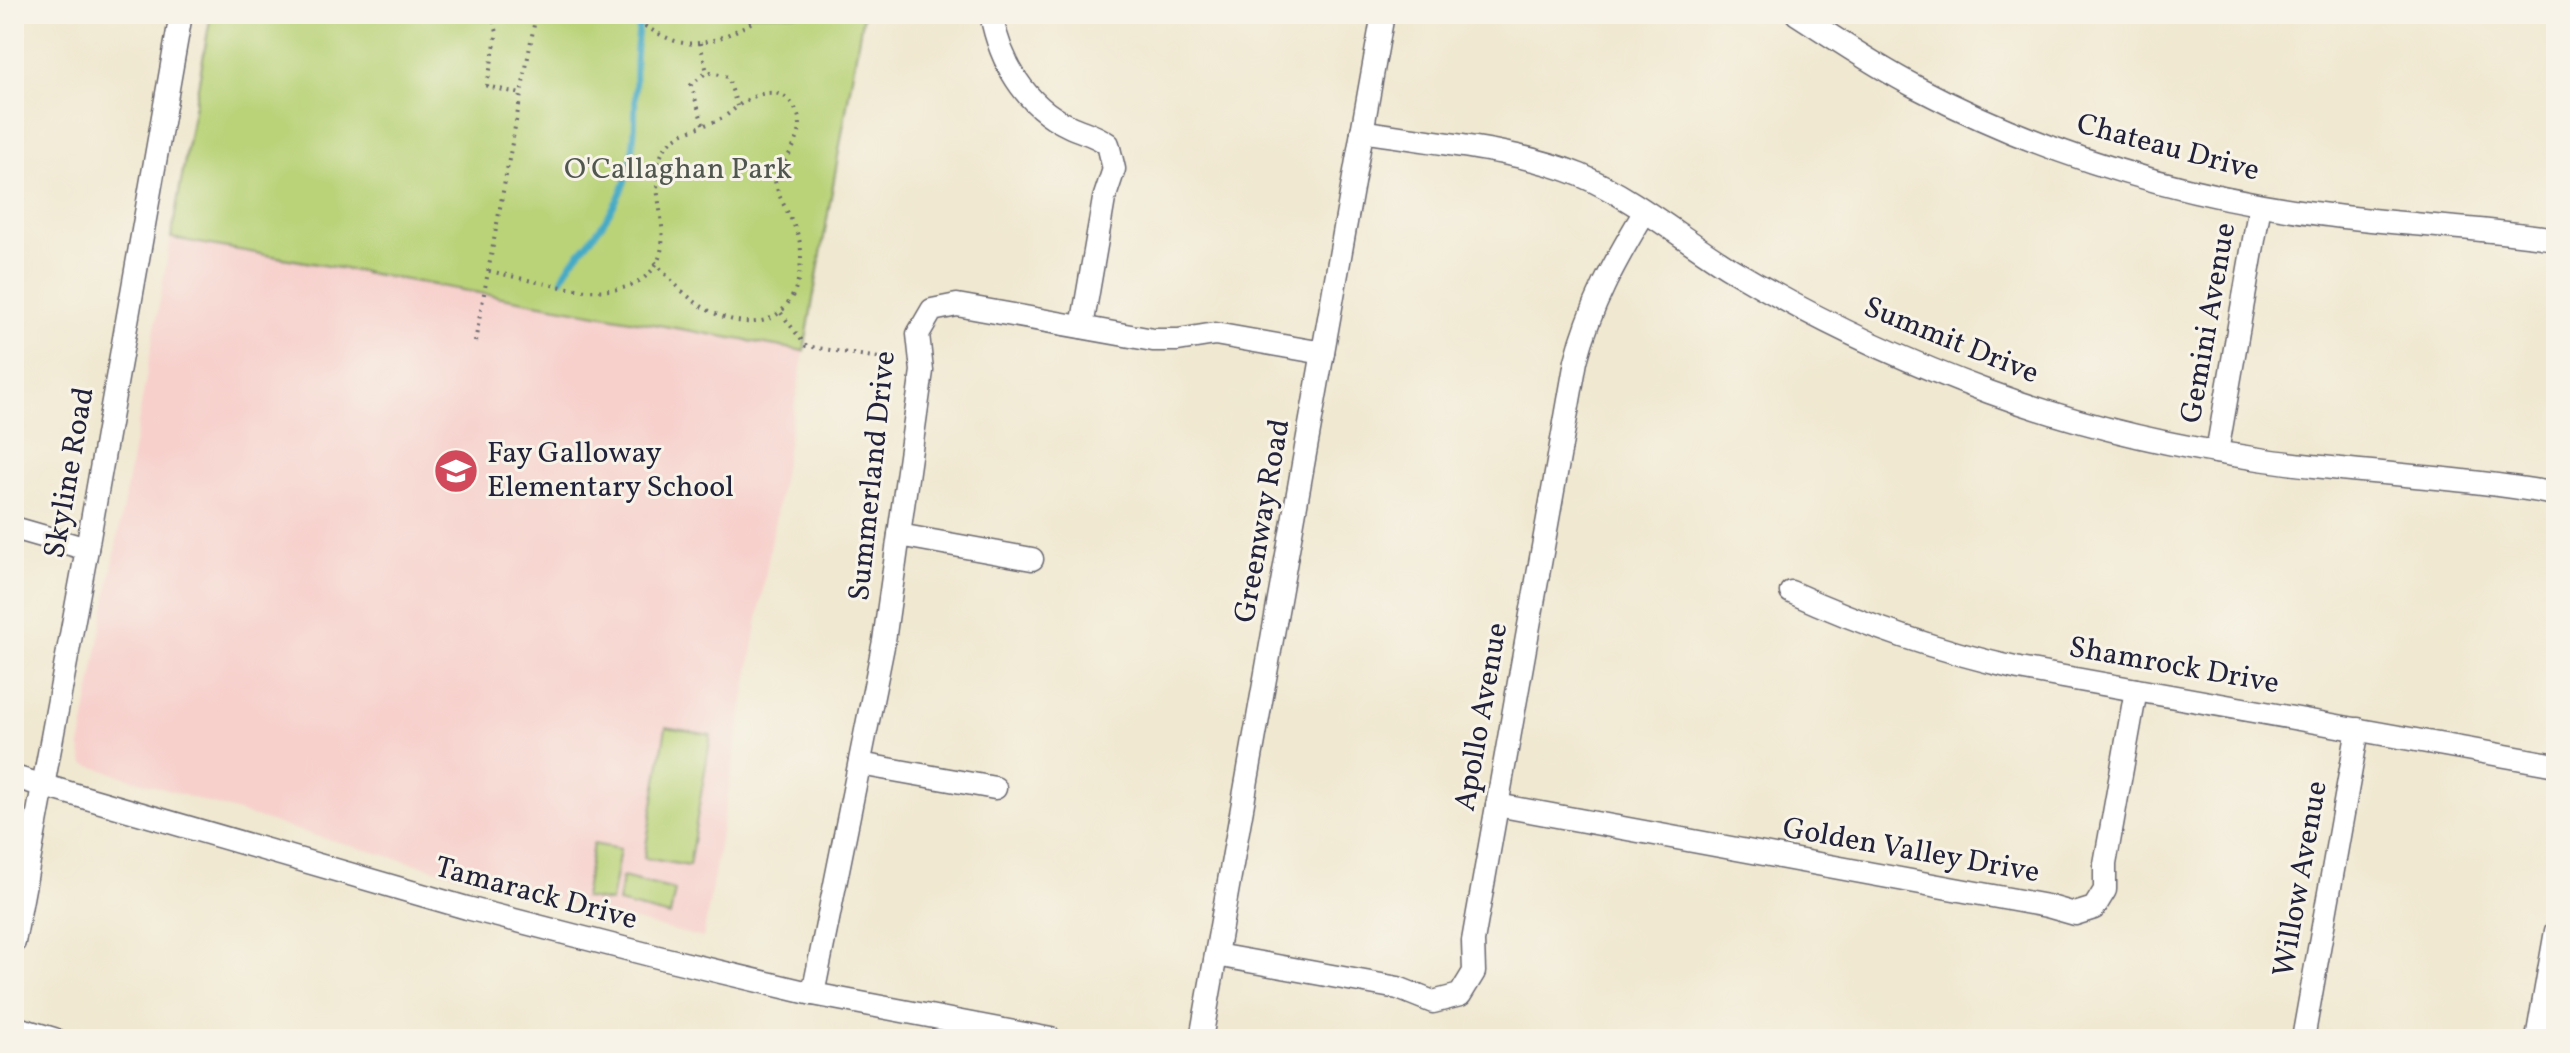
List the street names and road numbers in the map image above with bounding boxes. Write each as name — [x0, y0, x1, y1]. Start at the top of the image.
street label: Chateau Drive — [2072, 103, 2264, 193]
street label: Gemini Avenue — [2171, 219, 2247, 427]
street label: Summit Drive — [1857, 287, 2045, 395]
street label: Summerland Drive — [839, 349, 907, 603]
street label: Skyline Road — [34, 384, 106, 562]
street label: Greenway Road — [1224, 416, 1302, 626]
street label: Apollo Avenue — [1445, 619, 1519, 815]
street label: Shamrock Drive — [2066, 627, 2282, 705]
street label: Willow Avenue — [2263, 778, 2339, 980]
street label: Golden Valley Drive — [1779, 808, 2043, 894]
street label: Tamarack Drive — [430, 847, 642, 941]

